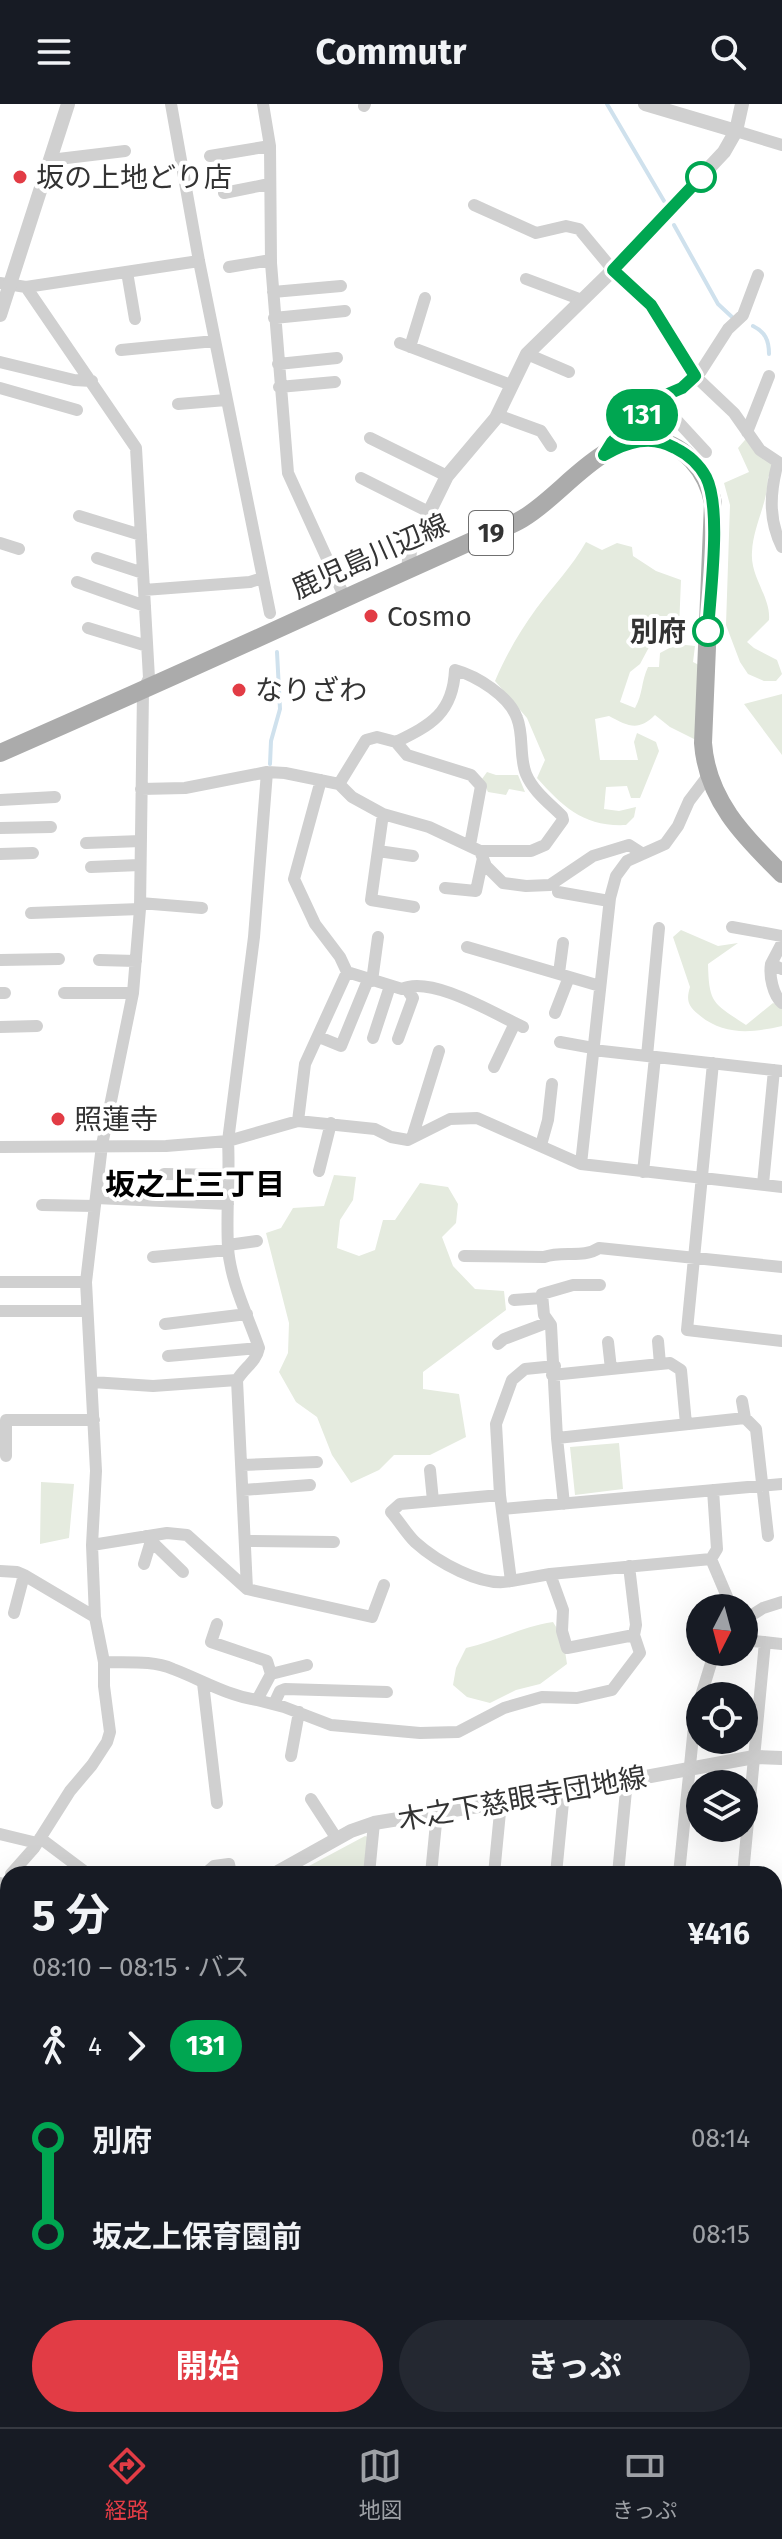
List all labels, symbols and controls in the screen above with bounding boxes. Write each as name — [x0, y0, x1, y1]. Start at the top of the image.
icon: menu — [32, 30, 76, 74]
text: Commutr — [316, 30, 466, 74]
icon: search — [706, 30, 750, 74]
place label: 坂の上地どり店 — [36, 161, 232, 194]
unlabelled marker — [686, 162, 716, 192]
marker: 坂の上地どり店 — [11, 168, 29, 186]
line badge: 131 — [596, 389, 688, 441]
text: 131 — [622, 398, 662, 431]
street label: 鹿児島川辺線 — [287, 507, 454, 606]
road number: 19 — [469, 511, 513, 555]
place label: Cosmo — [387, 600, 472, 633]
marker: Cosmo — [362, 607, 380, 625]
place label: 別府 — [630, 615, 686, 648]
marker: 別府 — [693, 616, 723, 646]
place label: なりざわ — [255, 674, 367, 707]
marker: なりざわ — [230, 681, 248, 699]
place label: 照蓮寺 — [74, 1103, 158, 1136]
marker: 照蓮寺 — [49, 1110, 67, 1128]
district label: 坂之上三丁目 — [105, 1167, 285, 1203]
north arrow — [686, 1594, 758, 1666]
map controls — [686, 1594, 758, 1842]
button: locate — [686, 1682, 758, 1754]
street label: 木之下慈眼寺団地線 — [395, 1760, 649, 1837]
button: layers — [686, 1770, 758, 1842]
text: 5 分 — [32, 1889, 110, 1942]
text: ¥416 — [688, 1916, 750, 1952]
text: 08:10 – 08:15 · バス — [32, 1952, 249, 1983]
icon: walk — [32, 2024, 76, 2068]
icon: forward — [114, 2024, 158, 2068]
text: 131 — [186, 2029, 226, 2062]
text: 4 — [88, 2031, 102, 2062]
text: 別府 — [92, 2123, 152, 2159]
text: 08:14 — [691, 2123, 750, 2154]
text: 坂之上保育園前 — [92, 2219, 302, 2255]
text: 08:15 — [692, 2219, 750, 2250]
button: 開始 — [32, 2320, 383, 2412]
button: きっぷ — [399, 2320, 750, 2412]
tab: 経路 — [105, 2444, 149, 2524]
tab: 地図 — [358, 2444, 402, 2524]
tab: きっぷ — [612, 2444, 677, 2524]

